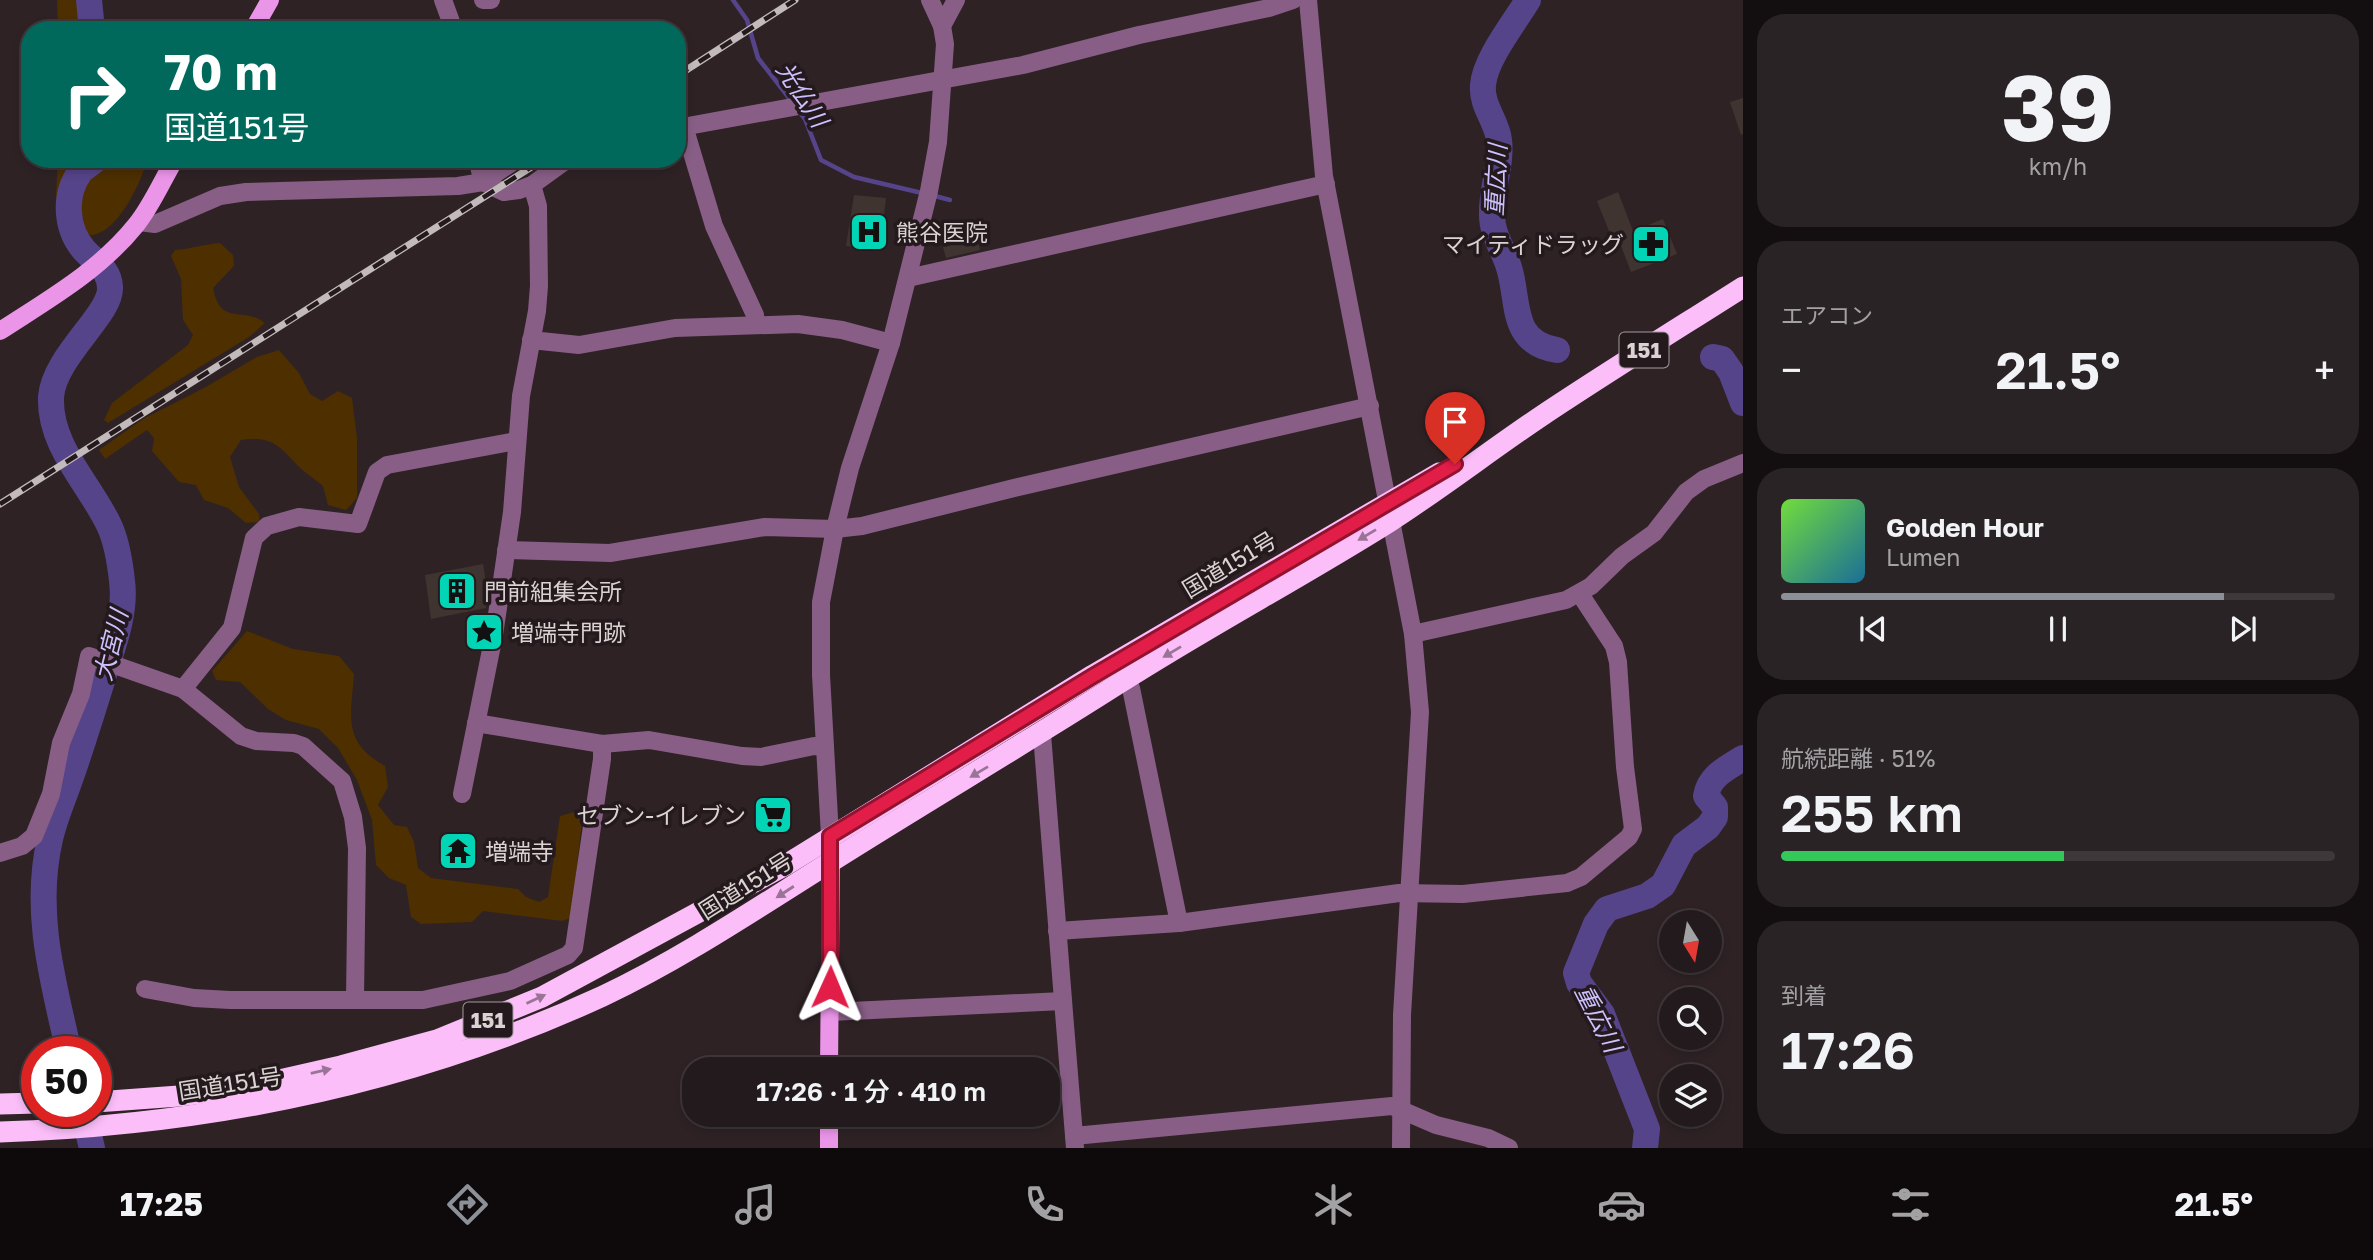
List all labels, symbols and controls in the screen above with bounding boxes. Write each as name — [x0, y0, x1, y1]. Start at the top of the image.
text: 70 m — [164, 42, 278, 101]
icon: right — [49, 49, 140, 140]
text: 39 — [2001, 52, 2115, 161]
water label: 光仏川 — [771, 56, 836, 135]
text: 国道151号 — [164, 108, 310, 146]
water label: 重広川 — [1479, 140, 1512, 217]
text: km/h — [2029, 152, 2087, 180]
hospital icon: 熊谷医院 — [848, 211, 890, 253]
place label: 熊谷医院 — [896, 218, 988, 246]
pharmacy icon: マイティドラッグ — [1630, 223, 1672, 265]
place label: マイティドラッグ — [1442, 230, 1624, 258]
text: エアコン — [1781, 301, 1873, 329]
road number: 151 — [1620, 332, 1668, 368]
text: 21.5° — [1996, 338, 2120, 400]
text: − — [1781, 347, 1802, 392]
text: + — [2314, 347, 2335, 392]
pin — [1425, 392, 1485, 464]
icon: arrive — [1436, 403, 1474, 441]
text: Golden Hour — [1886, 512, 2044, 543]
street label: 国道151号 — [1177, 525, 1281, 603]
one-way arrow — [1357, 529, 1376, 541]
text: Lumen — [1886, 543, 1960, 571]
building icon: 門前組集会所 — [436, 570, 478, 612]
place label: 門前組集会所 — [484, 577, 622, 605]
water label: 大宮川 — [87, 604, 134, 683]
icon: previous — [1854, 610, 1892, 648]
icon: pause — [2039, 610, 2077, 648]
icon: next — [2224, 610, 2262, 648]
place icon: 増端寺門跡 — [463, 611, 505, 653]
place label: 増端寺門跡 — [511, 618, 626, 646]
one-way arrow — [1162, 646, 1181, 658]
text: 航続距離 · 51% — [1781, 744, 1935, 772]
one-way arrow — [969, 766, 988, 779]
text: 255 km — [1781, 781, 1963, 843]
supermarket icon: セブン-イレブン — [752, 794, 794, 836]
place label: セブン-イレブン — [576, 801, 746, 829]
temple icon: 増端寺 — [437, 830, 479, 872]
place label: 増端寺 — [485, 837, 554, 865]
street label: 国道151号 — [693, 845, 797, 925]
one-way arrow — [775, 885, 795, 898]
north arrow — [1659, 910, 1722, 973]
map controls — [1659, 910, 1722, 1127]
position arrow — [793, 950, 867, 1024]
water label: 重広川 — [1570, 979, 1630, 1059]
text: 到着 — [1781, 981, 1827, 1009]
button: search — [1659, 987, 1722, 1050]
one-way arrow — [526, 993, 546, 1005]
road number: 151 — [463, 1002, 512, 1038]
text: 17:26 — [1781, 1018, 1915, 1080]
speed limit sign: 50 — [21, 1036, 112, 1127]
street label: 国道151号 — [176, 1061, 284, 1105]
button: layers — [1659, 1064, 1722, 1127]
one-way arrow — [310, 1065, 332, 1076]
text: 17:26 · 1 分 · 410 m — [756, 1076, 986, 1107]
icon: directions — [443, 1180, 492, 1229]
icon: music — [731, 1180, 780, 1229]
icon: phone — [1020, 1180, 1069, 1229]
icon: climate — [1309, 1180, 1358, 1229]
icon: car — [1597, 1180, 1646, 1229]
icon: filters — [1886, 1180, 1935, 1229]
text: 17:25 — [120, 1185, 203, 1223]
text: 21.5° — [2175, 1185, 2253, 1223]

